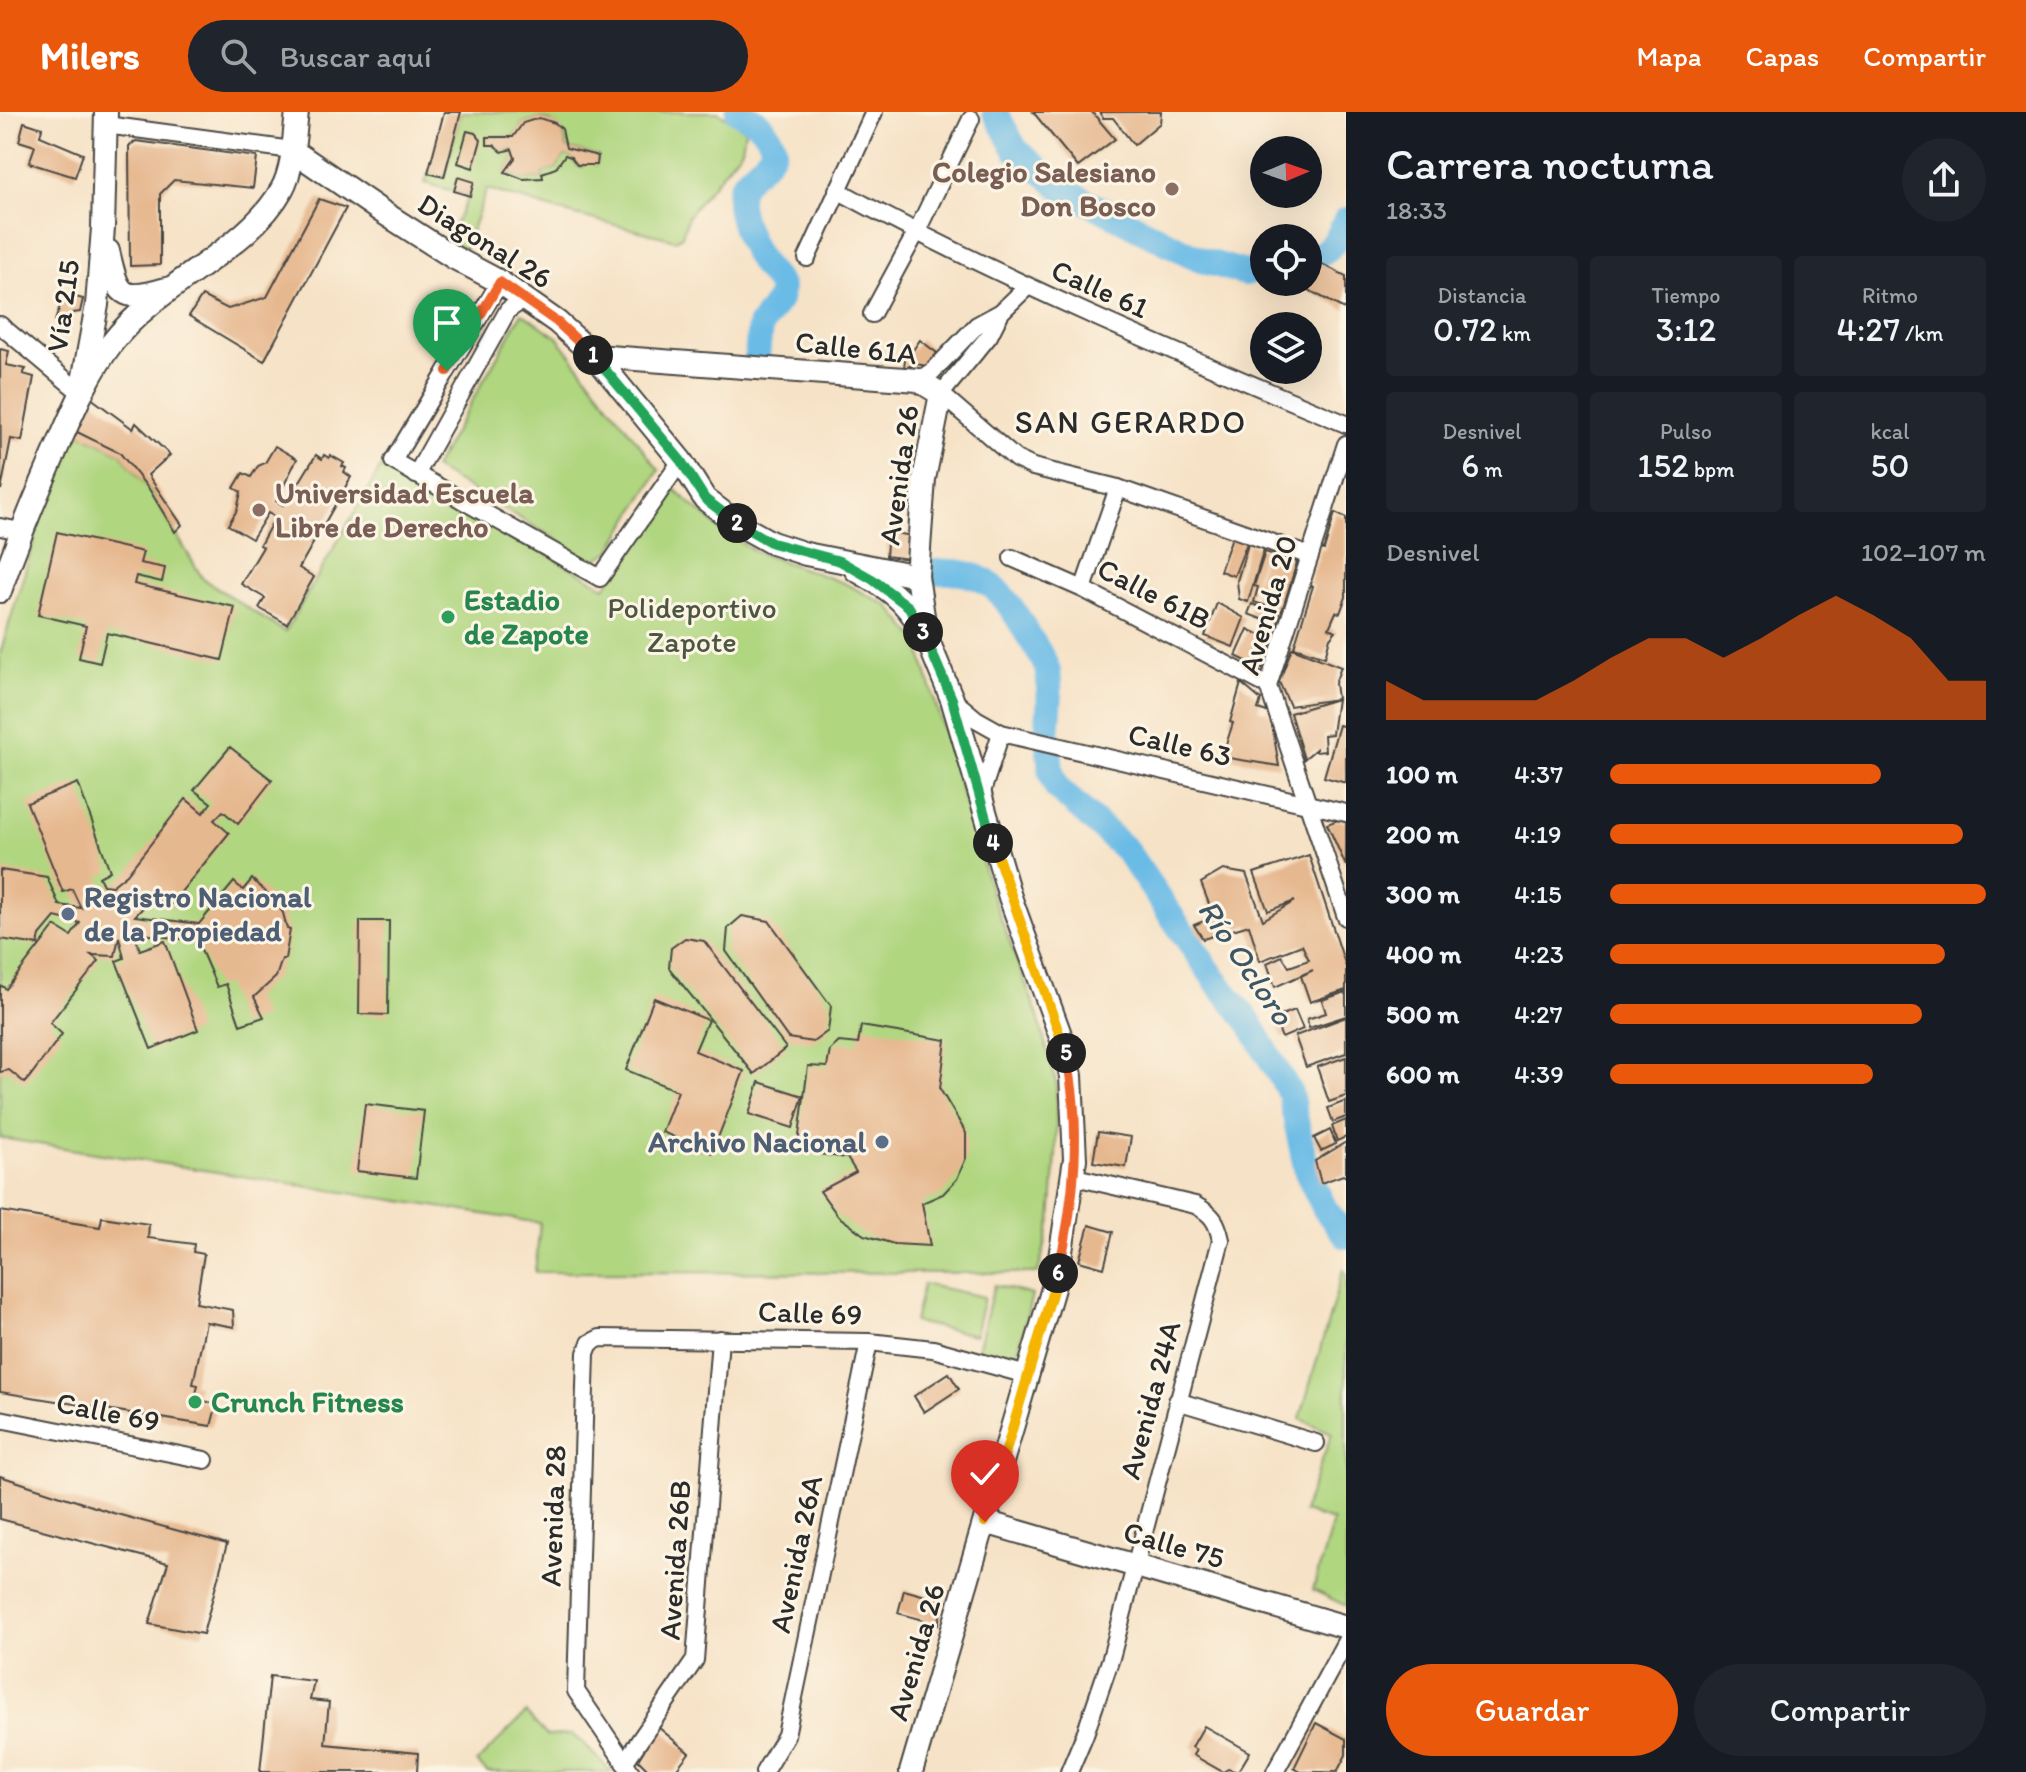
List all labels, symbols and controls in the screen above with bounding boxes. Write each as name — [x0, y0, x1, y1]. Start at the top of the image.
search box — [188, 20, 748, 92]
text: Milers — [40, 33, 140, 79]
icon: search — [216, 34, 260, 78]
text: Buscar aquí — [280, 38, 431, 75]
text: Mapa — [1636, 39, 1702, 73]
text: Capas — [1746, 39, 1819, 73]
text: Compartir — [1863, 39, 1986, 73]
north arrow — [1250, 136, 1322, 208]
map controls — [1250, 136, 1322, 384]
text: Carrera nocturna — [1386, 137, 1714, 190]
button: share — [1902, 138, 1986, 222]
place label: Colegio Salesiano Don Bosco — [932, 153, 1156, 224]
marker: Colegio Salesiano Don Bosco — [1163, 180, 1181, 198]
street label: Diagonal 26 — [411, 185, 559, 296]
text: 18:33 — [1386, 194, 1447, 226]
button: locate — [1250, 224, 1322, 296]
street label: Calle 61 — [1046, 251, 1155, 326]
street label: Vía 215 — [38, 257, 87, 355]
text: Distancia — [1438, 282, 1526, 309]
text: Tiempo — [1652, 282, 1720, 309]
text: Ritmo — [1862, 282, 1918, 309]
pin — [413, 289, 481, 371]
icon: arrive — [425, 301, 469, 345]
text: 0.72 — [1433, 309, 1497, 350]
text: 3:12 — [1656, 309, 1716, 350]
text: 4:27 — [1837, 309, 1900, 350]
button: layers — [1250, 312, 1322, 384]
text: km — [1497, 320, 1531, 347]
text: /km — [1900, 320, 1943, 347]
street label: Calle 61A — [794, 323, 919, 372]
pin: 1 — [573, 335, 613, 375]
text: 1 — [588, 341, 598, 368]
street label: Avenida 26 — [870, 403, 927, 547]
district label: SAN GERARDO — [1015, 403, 1247, 441]
text: Desnivel — [1442, 418, 1522, 445]
text: Pulso — [1660, 418, 1712, 445]
text: kcal — [1870, 418, 1910, 445]
text: 6 — [1461, 445, 1479, 486]
text: 152 — [1637, 445, 1689, 486]
text: 50 — [1871, 445, 1909, 486]
text: m — [1479, 456, 1503, 483]
text: bpm — [1689, 456, 1735, 483]
place label: Universidad Escuela Libre de Derecho — [275, 474, 534, 545]
marker: Universidad Escuela Libre de Derecho — [250, 501, 268, 519]
pin: 2 — [717, 503, 757, 543]
text: 2 — [731, 509, 743, 536]
street label: Avenida 20 — [1230, 531, 1305, 679]
text: Desnivel — [1386, 536, 1480, 568]
text: 102–107 m — [1861, 536, 1986, 568]
street label: Calle 61B — [1091, 549, 1217, 638]
place label: Estadio de Zapote — [464, 581, 589, 652]
park label: Polideportivo Zapote — [607, 589, 777, 660]
marker: Estadio de Zapote — [439, 608, 457, 626]
pin: 3 — [903, 612, 943, 652]
text: 3 — [917, 618, 929, 645]
street label: Calle 63 — [1125, 715, 1235, 774]
text: 100 m — [1386, 758, 1458, 790]
text: 4:37 — [1514, 758, 1563, 790]
text: 200 m — [1386, 818, 1459, 850]
text: 4:19 — [1514, 818, 1562, 850]
pin: 4 — [973, 823, 1013, 863]
text: 4 — [986, 829, 1000, 856]
place label: Registro Nacional de la Propiedad — [84, 878, 312, 949]
text: 300 m — [1386, 878, 1460, 910]
text: 4:15 — [1514, 878, 1562, 910]
water label: Río Ocloro — [1190, 892, 1303, 1034]
marker: Registro Nacional de la Propiedad — [59, 905, 77, 923]
text: 400 m — [1386, 938, 1461, 970]
text: 4:23 — [1514, 938, 1564, 970]
text: 500 m — [1386, 998, 1459, 1030]
text: 4:27 — [1514, 998, 1563, 1030]
pin: 5 — [1046, 1033, 1086, 1073]
text: 5 — [1060, 1039, 1072, 1066]
text: 600 m — [1386, 1058, 1460, 1090]
text: 4:39 — [1514, 1058, 1564, 1090]
place label: Archivo Nacional — [647, 1123, 866, 1160]
marker: Archivo Nacional — [873, 1133, 891, 1151]
pin: 6 — [1038, 1253, 1078, 1293]
text: 6 — [1052, 1259, 1064, 1286]
street label: Calle 69 — [757, 1292, 863, 1333]
street label: Avenida 24A — [1111, 1317, 1188, 1483]
street label: Calle 69 — [53, 1383, 163, 1440]
place label: Crunch Fitness — [211, 1383, 404, 1420]
marker: Crunch Fitness — [186, 1393, 204, 1411]
pin — [951, 1440, 1019, 1522]
street label: Avenida 28 — [532, 1445, 573, 1587]
icon: check — [963, 1452, 1007, 1496]
street label: Avenida 26A — [761, 1472, 830, 1636]
street label: Avenida 26B — [650, 1479, 699, 1641]
street label: Calle 75 — [1119, 1512, 1229, 1577]
street label: Avenida 26 — [878, 1579, 953, 1725]
button: Guardar — [1386, 1664, 1678, 1756]
button: Compartir — [1694, 1664, 1986, 1756]

